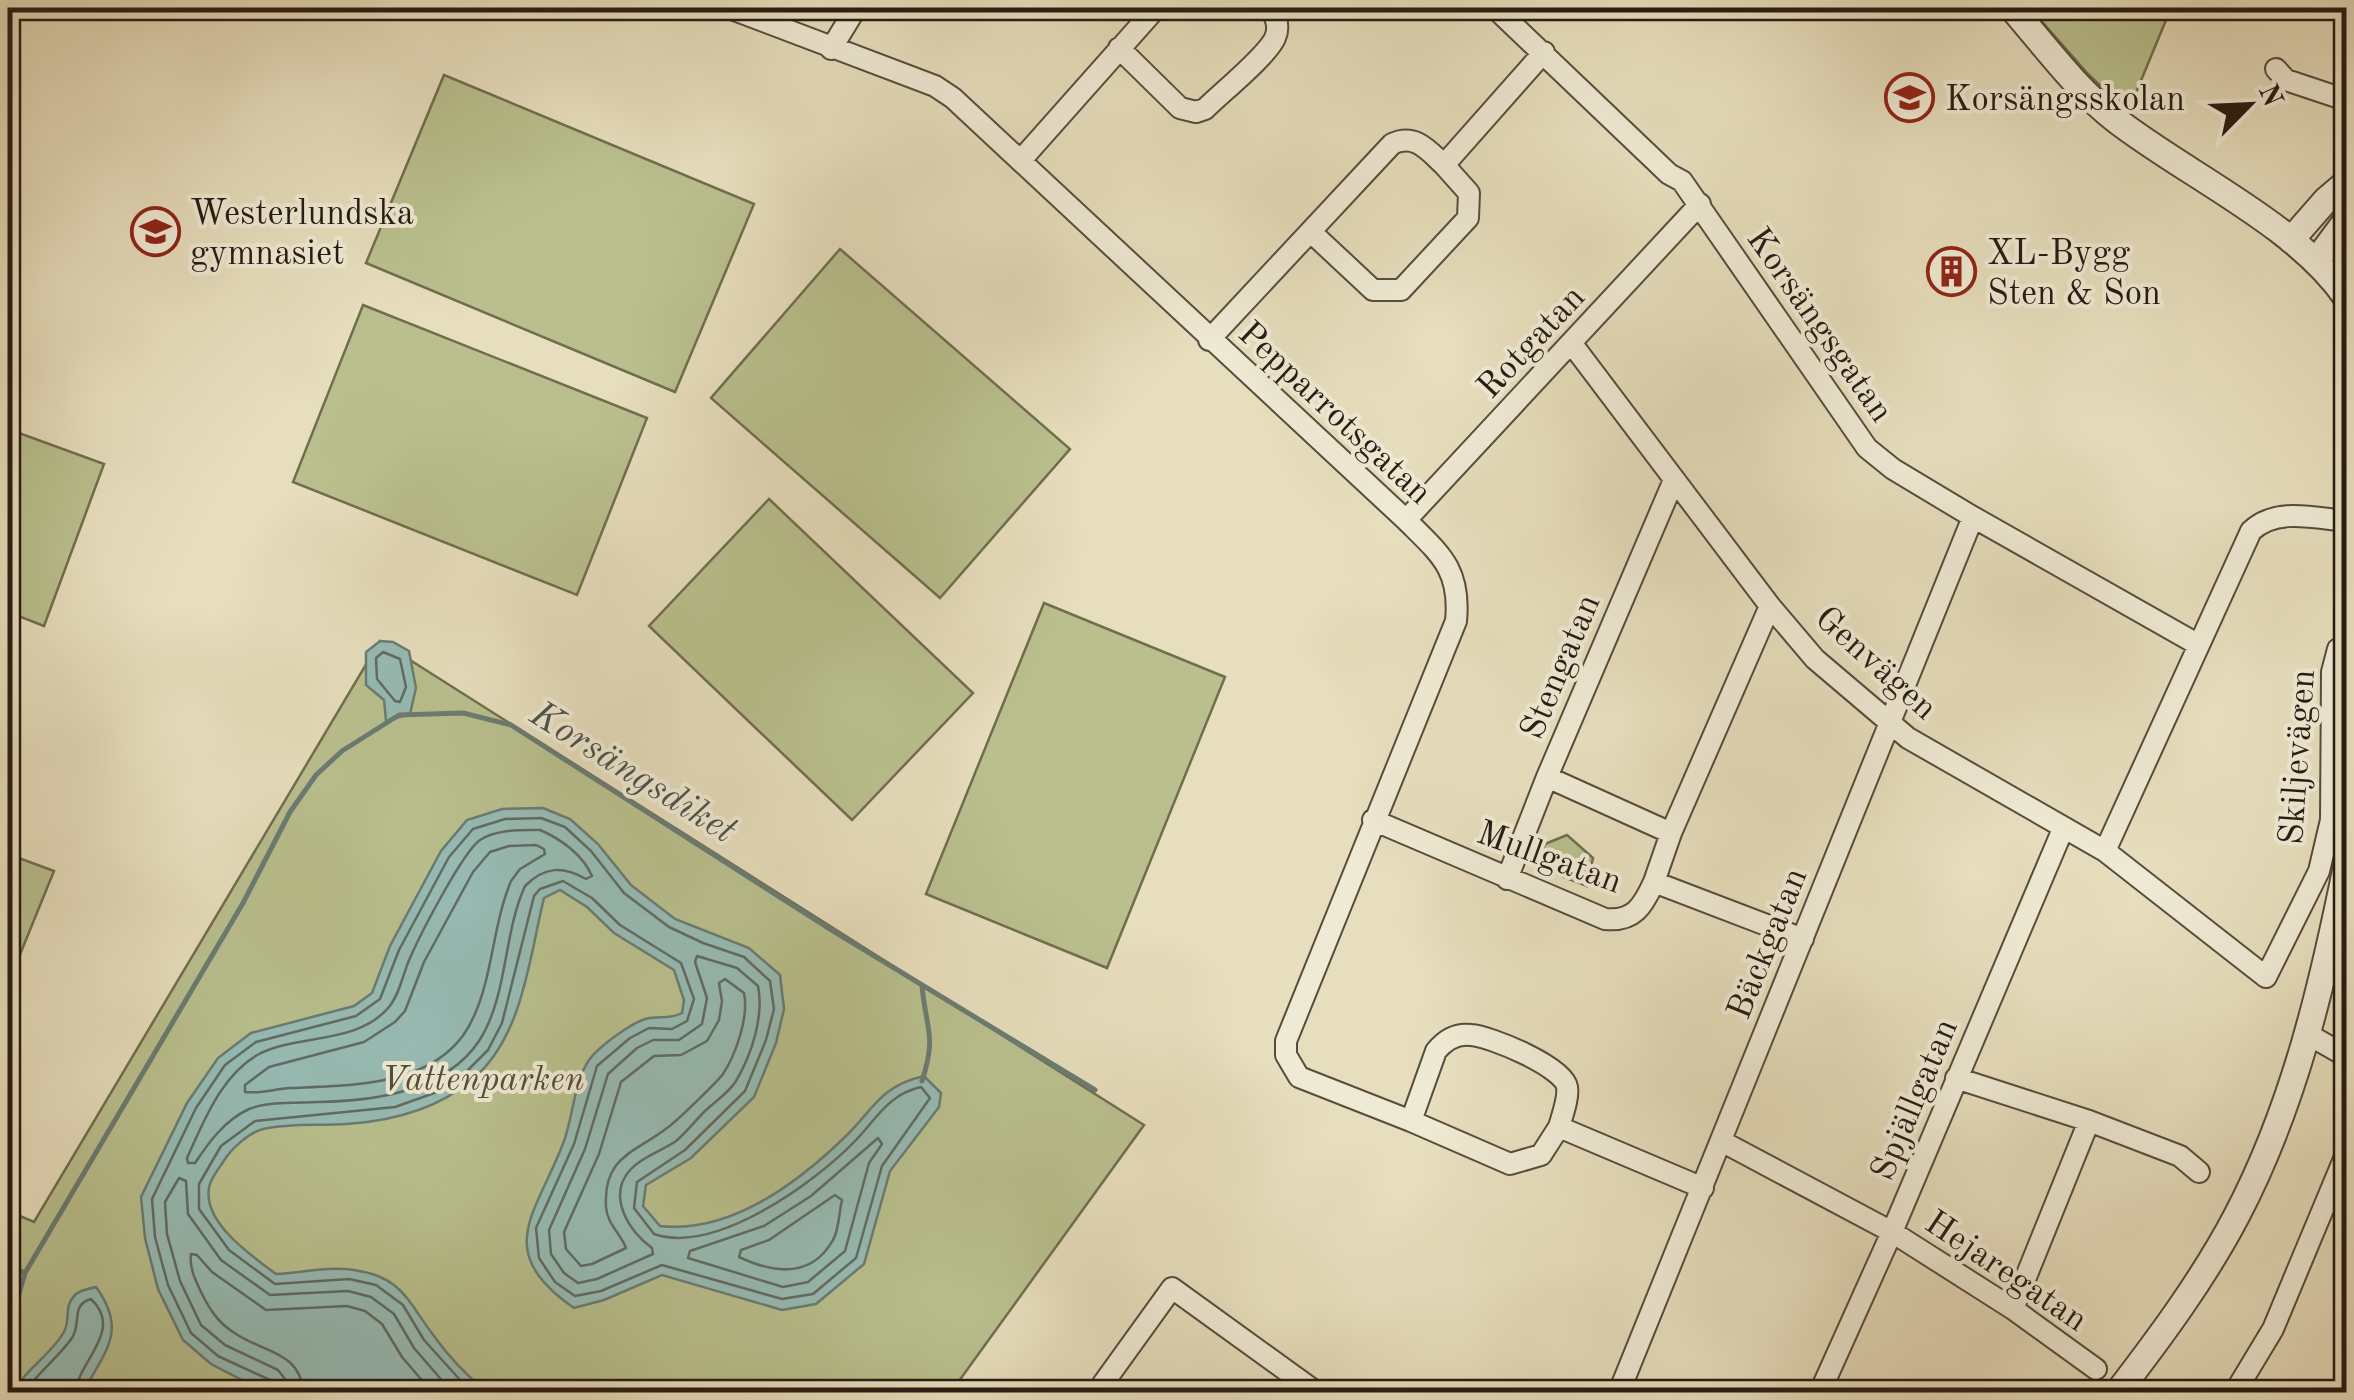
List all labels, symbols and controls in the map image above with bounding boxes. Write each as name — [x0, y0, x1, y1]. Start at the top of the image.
north arrow — [2199, 55, 2299, 155]
school or university icon: Korsängsskolan — [1884, 72, 1936, 124]
text: N — [2252, 81, 2286, 112]
place label: Korsängsskolan — [1945, 83, 2185, 118]
place label: Westerlundska gymnasiet — [190, 197, 414, 272]
school or university icon: Westerlundska gymnasiet — [129, 206, 181, 258]
street label: Korsängsgatan — [1739, 222, 1899, 429]
place label: XL-Bygg Sten & Son — [1987, 237, 2161, 312]
building icon: XL-Bygg Sten & Son — [1926, 246, 1978, 298]
street label: Rotgatan — [1472, 280, 1592, 406]
street label: Pepparrotsgatan — [1231, 316, 1438, 512]
street label: Stengatan — [1515, 589, 1607, 745]
street label: Genvägen — [1808, 601, 1943, 727]
street label: Skiljevägen — [2275, 668, 2322, 846]
water label: Korsängsdiket — [522, 695, 742, 852]
street label: Mullgatan — [1472, 816, 1626, 901]
street label: Bäckgatan — [1722, 863, 1814, 1024]
street label: Spjällgatan — [1866, 1014, 1965, 1186]
park label: Vattenparken — [381, 1063, 585, 1098]
street label: Hejaregatan — [1918, 1205, 2093, 1339]

